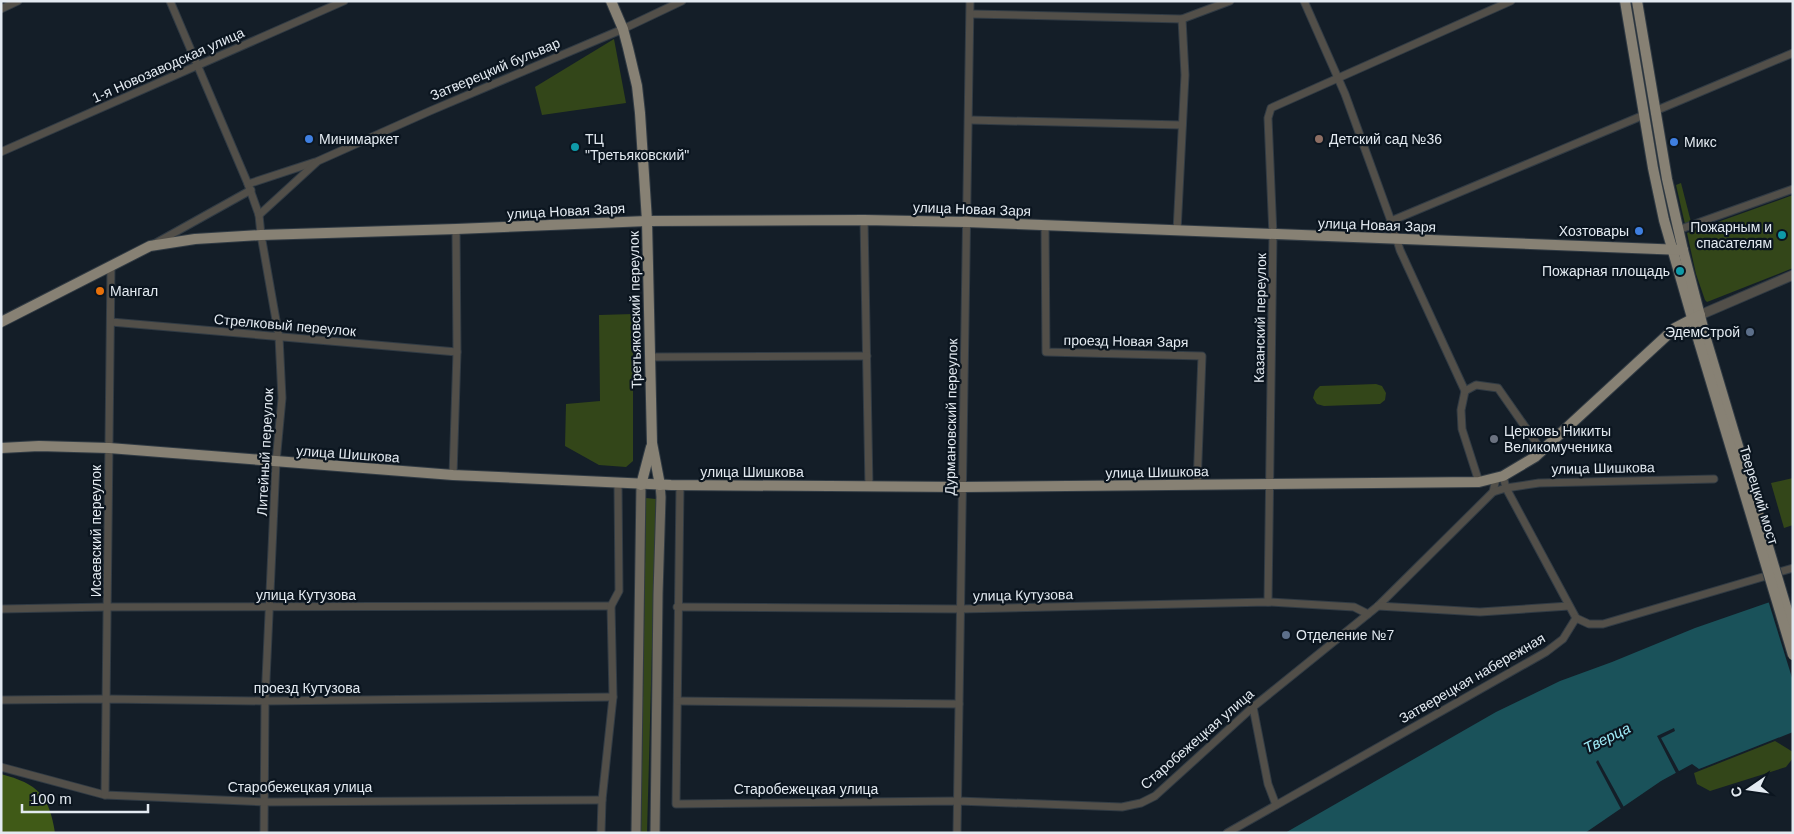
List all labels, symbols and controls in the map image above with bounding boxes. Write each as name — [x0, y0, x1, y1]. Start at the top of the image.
street label: 1-я Новозаводская улица — [89, 24, 247, 106]
street label: Затверецкий бульвар — [428, 34, 562, 104]
place label: Минимаркет — [319, 131, 400, 147]
place label: ТЦ "Третьяковский" — [585, 131, 689, 163]
place label: Детский сад №36 — [1329, 131, 1442, 147]
marker: Минимаркет — [303, 133, 315, 145]
marker: Детский сад №36 — [1313, 133, 1325, 145]
place label: Микс — [1684, 134, 1717, 150]
marker: Микс — [1668, 136, 1680, 148]
marker: ТЦ "Третьяковский" — [569, 141, 581, 153]
street label: улица Новая Заря — [913, 199, 1031, 219]
street label: улица Новая Заря — [507, 200, 625, 222]
street label: улица Новая Заря — [1318, 215, 1436, 235]
place label: Пожарным и спасателям — [1690, 219, 1772, 251]
place label: Хозтовары — [1559, 223, 1629, 239]
marker: Хозтовары — [1633, 225, 1645, 237]
marker: Пожарным и спасателям — [1776, 229, 1788, 241]
street label: Третьяковский переулок — [626, 230, 644, 389]
street label: Казанский переулок — [1251, 252, 1269, 383]
place label: Пожарная площадь — [1542, 263, 1670, 279]
marker: Пожарная площадь — [1674, 265, 1686, 277]
place label: Мангал — [110, 283, 158, 299]
marker: Мангал — [94, 285, 106, 297]
street label: Стрелковый переулок — [213, 311, 358, 339]
place label: ЭдемСтрой — [1665, 324, 1740, 340]
marker: ЭдемСтрой — [1744, 326, 1756, 338]
street label: проезд Новая Заря — [1064, 332, 1188, 350]
street label: Дурмановский переулок — [942, 338, 960, 496]
street label: Литейный переулок — [254, 387, 276, 516]
place label: Церковь Никиты Великомученика — [1504, 423, 1613, 455]
marker: Церковь Никиты Великомученика — [1488, 433, 1500, 445]
street label: улица Шишкова — [296, 442, 400, 466]
street label: Тверецкий мост — [1736, 443, 1782, 547]
street label: улица Шишкова — [1551, 459, 1655, 477]
street label: улица Шишкова — [1105, 463, 1209, 481]
street label: Исаевский переулок — [88, 464, 104, 597]
street label: улица Шишкова — [700, 464, 804, 480]
street label: улица Кутузова — [973, 586, 1073, 604]
street label: улица Кутузова — [256, 587, 356, 603]
place label: Отделение №7 — [1296, 627, 1395, 643]
marker: Отделение №7 — [1280, 629, 1292, 641]
street label: Затверецкая набережная — [1396, 630, 1548, 726]
street label: проезд Кутузова — [254, 680, 361, 696]
street label: Старобежецкая улица — [1137, 685, 1257, 792]
water label: Тверца — [1581, 719, 1633, 756]
north arrow — [1724, 764, 1774, 814]
street label: Старобежецкая улица — [228, 779, 372, 795]
street label: Старобежецкая улица — [734, 781, 878, 797]
scale bar — [22, 782, 149, 814]
text: С — [1727, 785, 1745, 799]
text: 100 m — [30, 790, 72, 807]

